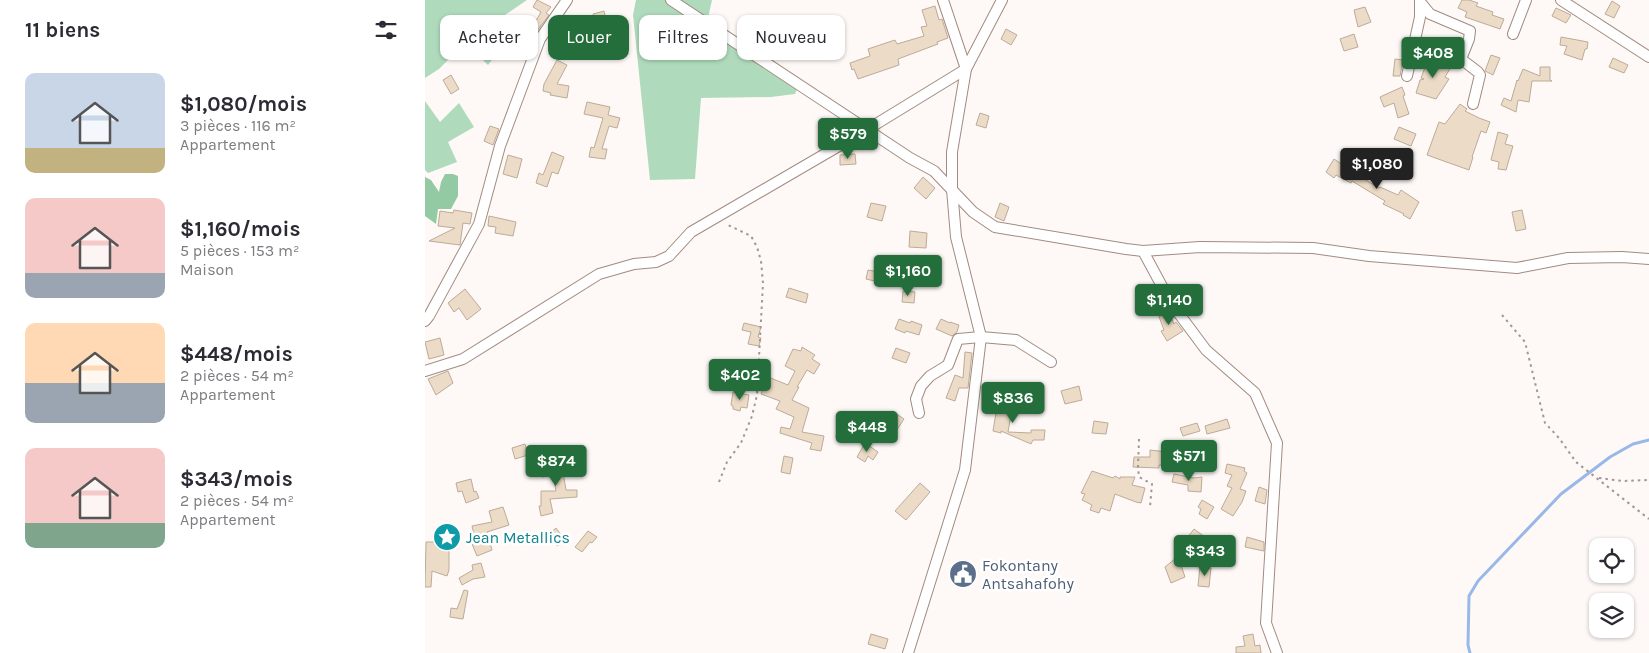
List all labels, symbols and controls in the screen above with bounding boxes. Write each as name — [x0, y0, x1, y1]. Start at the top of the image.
chip: Acheter — [440, 15, 538, 60]
chip: Louer — [548, 15, 629, 60]
chip: Filtres — [639, 15, 727, 60]
chip: Nouveau — [737, 15, 845, 60]
icon: filters — [372, 16, 400, 44]
text: 11 biens — [25, 18, 100, 42]
pin: $408 — [1403, 36, 1463, 79]
text: $408 — [1412, 43, 1454, 62]
text: $1,080/mois — [180, 92, 307, 116]
icon: home — [65, 93, 125, 153]
text: 3 pièces · 116 m² — [180, 116, 296, 135]
pin: $579 — [818, 118, 878, 160]
text: $579 — [829, 124, 867, 143]
text: Appartement — [180, 135, 276, 154]
pin: $1,080 — [1336, 148, 1418, 190]
text: $1,080 — [1351, 154, 1403, 173]
text: $1,160/mois — [180, 217, 300, 241]
icon: home — [65, 218, 125, 278]
text: 5 pièces · 153 m² — [180, 241, 299, 260]
pin: $1,160 — [867, 254, 949, 297]
text: Maison — [180, 260, 234, 279]
text: $1,160 — [885, 261, 931, 280]
pin: $1,140 — [1128, 284, 1210, 326]
text: $1,140 — [1146, 290, 1192, 309]
text: $448/mois — [180, 342, 293, 366]
icon: home — [65, 343, 125, 403]
pin: $402 — [710, 358, 770, 401]
text: $402 — [720, 365, 760, 384]
text: 2 pièces · 54 m² — [180, 366, 294, 385]
pin: $836 — [983, 382, 1043, 424]
text: Appartement — [180, 385, 276, 404]
text: $836 — [992, 388, 1034, 407]
pin: $448 — [837, 410, 897, 453]
text: $448 — [847, 417, 887, 436]
pin: $571 — [1159, 440, 1219, 482]
pin: $874 — [526, 444, 586, 487]
text: $571 — [1172, 446, 1206, 465]
text: $874 — [537, 451, 575, 470]
text: $343/mois — [180, 467, 293, 491]
icon: home — [65, 468, 125, 528]
text: 2 pièces · 54 m² — [180, 491, 294, 510]
text: Appartement — [180, 510, 276, 529]
place icon: Jean Metallics — [432, 522, 462, 552]
place label: Jean Metallics — [466, 528, 570, 547]
pin: $343 — [1175, 534, 1235, 577]
map controls — [1589, 538, 1634, 638]
button: locate — [1589, 538, 1634, 583]
text: $343 — [1185, 541, 1225, 560]
place label: Fokontany Antsahafohy — [982, 556, 1074, 593]
public building icon: Fokontany Antsahafohy — [948, 559, 978, 589]
button: layers — [1589, 593, 1634, 638]

